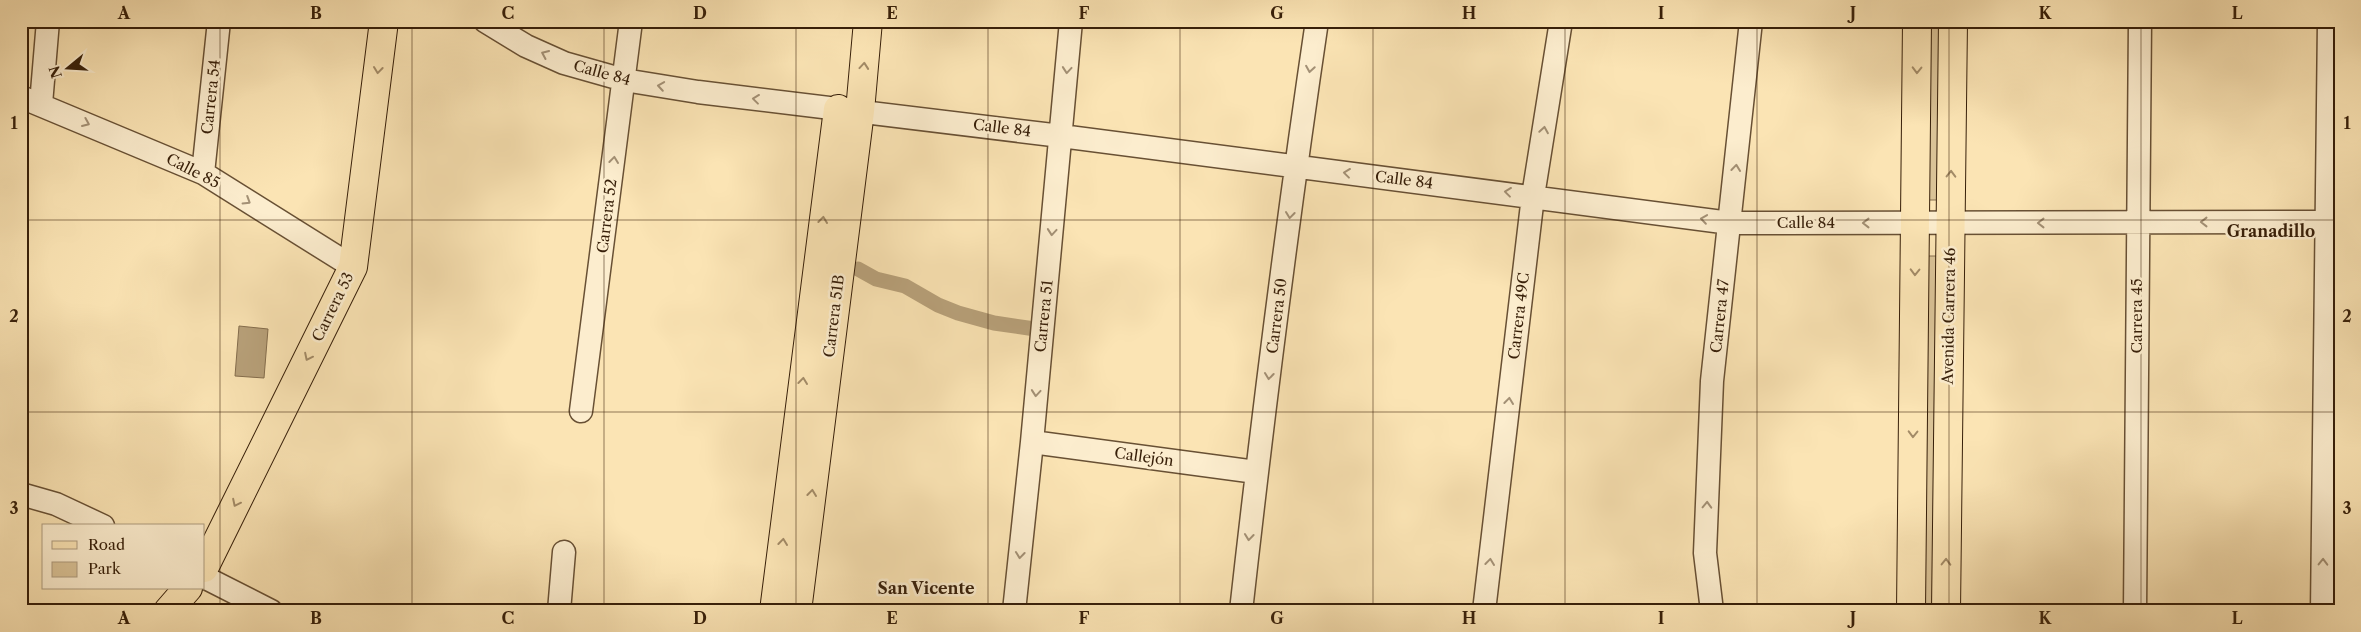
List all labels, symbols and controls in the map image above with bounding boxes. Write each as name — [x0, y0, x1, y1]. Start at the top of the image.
text: A — [117, 3, 131, 23]
text: B — [310, 3, 322, 23]
text: C — [502, 3, 514, 23]
text: D — [693, 3, 707, 23]
text: E — [886, 3, 898, 23]
text: F — [1079, 3, 1090, 23]
text: G — [1270, 3, 1284, 23]
text: H — [1462, 3, 1476, 23]
text: I — [1658, 3, 1665, 23]
text: J — [1847, 3, 1856, 23]
text: K — [2039, 3, 2053, 23]
text: L — [2231, 3, 2243, 23]
north arrow — [42, 42, 92, 92]
one-way arrow — [541, 50, 550, 61]
street label: Calle 84 — [571, 56, 633, 89]
street label: Carrera 54 — [197, 59, 224, 135]
one-way arrow — [859, 62, 870, 70]
text: N — [45, 63, 66, 81]
one-way arrow — [373, 66, 384, 74]
one-way arrow — [1061, 66, 1072, 74]
one-way arrow — [1305, 66, 1316, 74]
one-way arrow — [1911, 66, 1922, 74]
one-way arrow — [657, 81, 665, 92]
one-way arrow — [752, 94, 760, 105]
text: 1 — [10, 113, 18, 133]
text: 1 — [2343, 113, 2351, 133]
street label: Calle 84 — [972, 115, 1032, 140]
one-way arrow — [81, 117, 89, 127]
one-way arrow — [1538, 126, 1548, 135]
street label: Calle 85 — [163, 149, 223, 192]
one-way arrow — [608, 156, 619, 164]
one-way arrow — [1730, 164, 1741, 172]
street label: Calle 84 — [1374, 167, 1434, 192]
one-way arrow — [1343, 168, 1351, 179]
one-way arrow — [1946, 170, 1956, 178]
street label: Carrera 52 — [593, 178, 621, 254]
one-way arrow — [1504, 188, 1513, 198]
one-way arrow — [242, 195, 251, 205]
one-way arrow — [1285, 211, 1295, 219]
street label: Calle 84 — [1777, 213, 1835, 232]
one-way arrow — [1700, 215, 1708, 225]
one-way arrow — [817, 216, 828, 224]
one-way arrow — [2199, 217, 2207, 227]
one-way arrow — [1862, 218, 1870, 228]
one-way arrow — [2037, 218, 2044, 228]
district label: Granadillo — [2227, 221, 2315, 241]
one-way arrow — [1047, 228, 1058, 236]
street label: Avenida Carrera 46 — [1938, 247, 1959, 386]
one-way arrow — [1910, 268, 1920, 276]
street label: Carrera 53 — [308, 269, 357, 345]
street label: Carrera 49C — [1504, 271, 1533, 360]
street label: Carrera 51B — [819, 273, 848, 358]
street label: Carrera 50 — [1262, 277, 1291, 355]
street label: Carrera 47 — [1706, 277, 1733, 354]
street label: Carrera 51 — [1030, 278, 1057, 353]
street label: Carrera 45 — [2127, 278, 2146, 354]
text: 2 — [9, 306, 19, 326]
text: 2 — [2342, 306, 2352, 326]
one-way arrow — [304, 352, 314, 361]
one-way arrow — [1264, 372, 1275, 380]
one-way arrow — [797, 377, 808, 385]
one-way arrow — [1031, 390, 1042, 398]
one-way arrow — [1503, 397, 1514, 405]
one-way arrow — [1908, 430, 1918, 438]
street label: Callejón — [1113, 443, 1176, 470]
one-way arrow — [806, 489, 817, 497]
text: 3 — [9, 498, 19, 518]
one-way arrow — [232, 498, 242, 507]
text: 3 — [2342, 498, 2352, 518]
one-way arrow — [1702, 500, 1712, 508]
legend — [42, 524, 205, 590]
one-way arrow — [1244, 534, 1255, 542]
text: Road — [88, 535, 125, 554]
one-way arrow — [777, 538, 788, 546]
one-way arrow — [1015, 551, 1026, 559]
one-way arrow — [1484, 558, 1495, 566]
one-way arrow — [1941, 558, 1951, 566]
one-way arrow — [2318, 558, 2328, 566]
text: Park — [88, 559, 122, 578]
district label: San Vicente — [878, 578, 975, 598]
text: A — [117, 608, 131, 628]
text: B — [310, 608, 322, 628]
text: C — [502, 608, 514, 628]
text: D — [693, 608, 707, 628]
text: E — [886, 608, 898, 628]
text: F — [1079, 608, 1090, 628]
text: G — [1270, 608, 1284, 628]
text: H — [1462, 608, 1476, 628]
text: I — [1658, 608, 1665, 628]
text: J — [1847, 608, 1856, 628]
text: K — [2039, 608, 2053, 628]
text: L — [2231, 608, 2243, 628]

